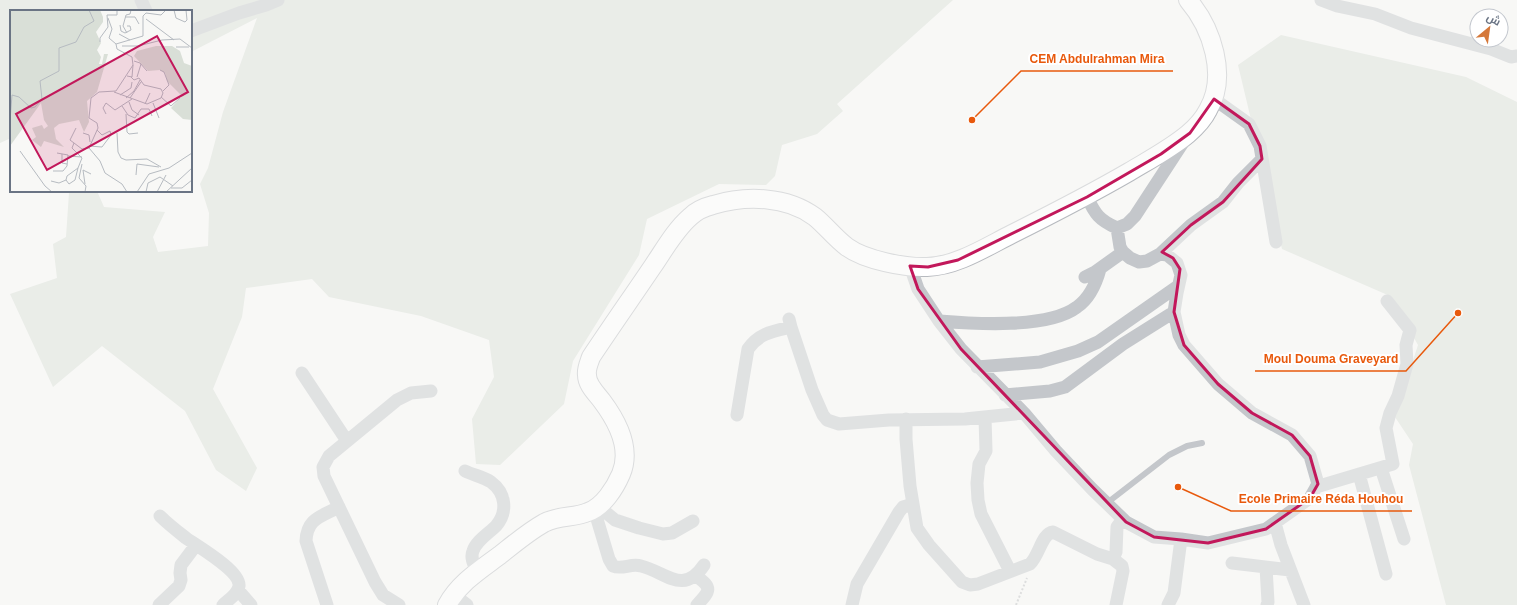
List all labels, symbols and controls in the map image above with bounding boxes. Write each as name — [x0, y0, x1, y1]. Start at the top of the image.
north arrow — [1469, 8, 1509, 48]
inset map — [10, 10, 192, 192]
text: ش — [1484, 11, 1503, 29]
callout: CEM Abdulrahman Mira — [1021, 47, 1173, 71]
text: CEM Abdulrahman Mira — [1030, 52, 1165, 66]
callout: Moul Douma Graveyard — [1255, 347, 1406, 371]
text: Moul Douma Graveyard — [1264, 352, 1398, 366]
callout: Ecole Primaire Réda Houhou — [1231, 487, 1412, 511]
text: Ecole Primaire Réda Houhou — [1239, 492, 1403, 506]

